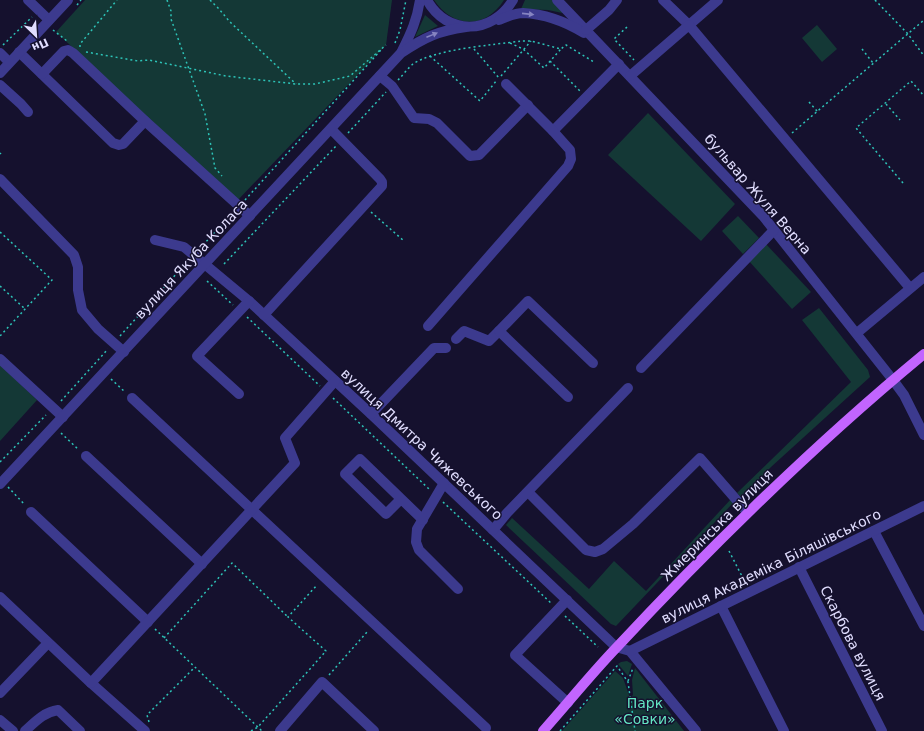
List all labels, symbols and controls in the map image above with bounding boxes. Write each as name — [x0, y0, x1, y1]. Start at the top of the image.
one-way arrow — [522, 11, 534, 18]
north arrow — [16, 16, 56, 56]
one-way arrow — [426, 32, 437, 38]
text: Пн — [30, 35, 50, 54]
street label: бульвар Жуля Верна — [701, 131, 815, 257]
street label: вулиця Якуба Коласа — [131, 196, 251, 322]
street label: вулиця Дмитра Чижевського — [338, 365, 506, 523]
street label: Жмеринська вулиця — [658, 466, 776, 584]
street label: вулиця Академіка Біляшівського — [658, 506, 884, 626]
street label: Скарбова вулиця — [817, 583, 889, 703]
park label: Парк «Совки» — [614, 695, 676, 727]

